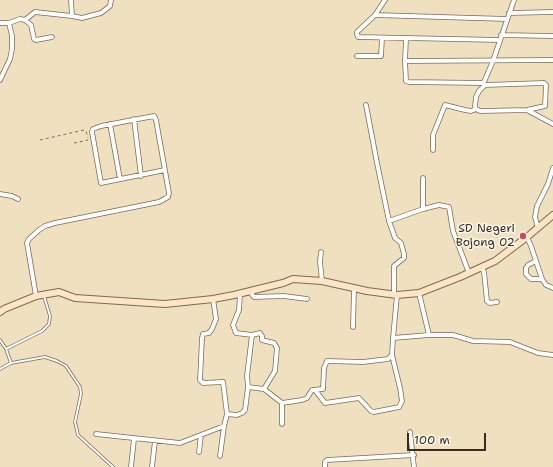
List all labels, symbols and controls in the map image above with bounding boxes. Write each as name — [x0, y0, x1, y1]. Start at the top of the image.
place label: SD Negeri Bojong 02 — [456, 222, 515, 250]
marker: SD Negeri Bojong 02 — [518, 231, 528, 241]
scale bar — [409, 425, 488, 451]
text: 100 m — [414, 432, 450, 448]

